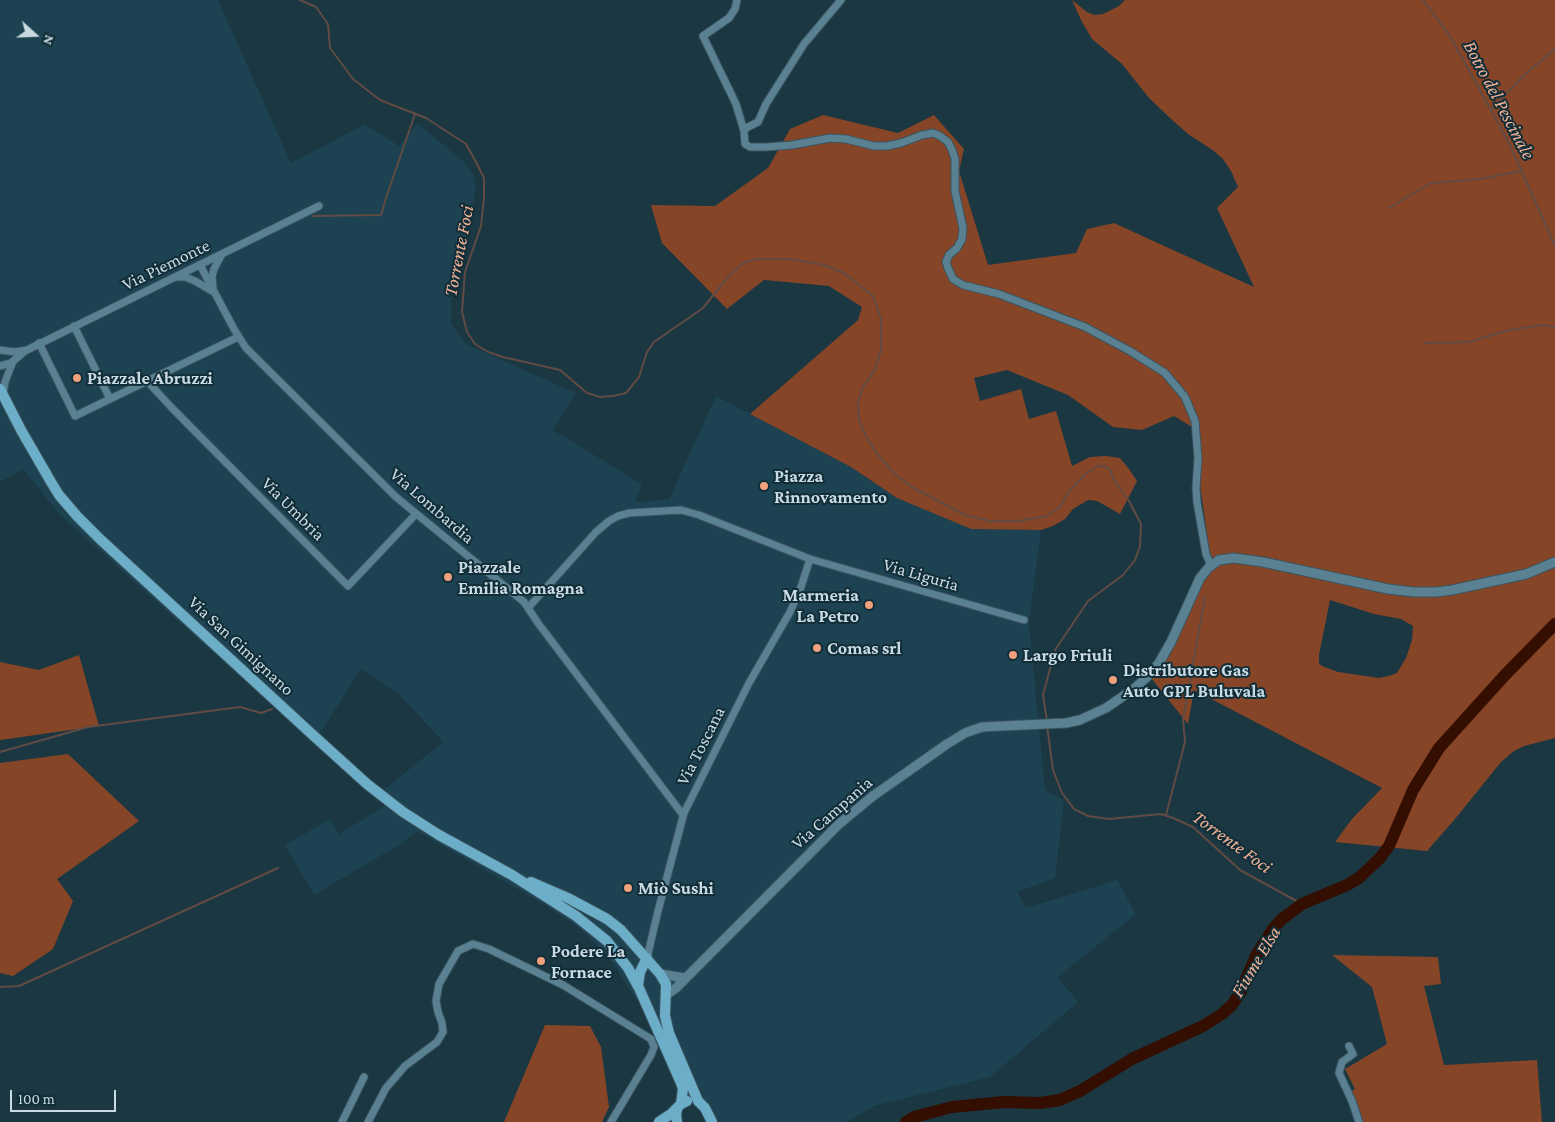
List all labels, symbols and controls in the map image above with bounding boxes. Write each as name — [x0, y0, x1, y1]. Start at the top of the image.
north arrow — [10, 10, 60, 60]
text: N — [40, 33, 58, 47]
water label: Botro del Pescinale — [1458, 37, 1540, 163]
water label: Torrente Foci — [439, 203, 479, 299]
street label: Via Piemonte — [119, 234, 213, 296]
place label: Piazzale Abruzzi — [87, 367, 213, 389]
marker: Piazzale Abruzzi — [71, 372, 83, 384]
street label: Via Lombardia — [385, 463, 479, 549]
place label: Piazza Rinnovamento — [774, 465, 887, 508]
street label: Via Umbria — [257, 473, 329, 545]
marker: Piazza Rinnovamento — [758, 480, 770, 492]
street label: Via Liguria — [881, 554, 961, 596]
place label: Piazzale Emilia Romagna — [458, 556, 584, 598]
marker: Piazzale Emilia Romagna — [442, 571, 454, 583]
place label: Marmeria La Petro — [783, 584, 859, 626]
street label: Via San Gimignano — [184, 591, 298, 701]
marker: Marmeria La Petro — [863, 599, 875, 611]
place label: Comas srl — [827, 637, 902, 659]
marker: Comas srl — [811, 642, 823, 654]
place label: Largo Friuli — [1023, 644, 1113, 666]
marker: Largo Friuli — [1007, 649, 1019, 661]
place label: Distributore Gas Auto GPL Buluvala — [1123, 659, 1265, 702]
marker: Distributore Gas Auto GPL Buluvala — [1107, 674, 1119, 686]
street label: Via Toscana — [672, 703, 730, 789]
street label: Via Campania — [787, 772, 877, 854]
water label: Torrente Foci — [1188, 806, 1276, 878]
place label: Miò Sushi — [638, 877, 714, 899]
marker: Miò Sushi — [622, 882, 634, 894]
water label: Fiume Elsa — [1226, 923, 1286, 1001]
place label: Podere La Fornace — [551, 940, 625, 982]
marker: Podere La Fornace — [535, 955, 547, 967]
scale bar — [12, 1080, 119, 1112]
text: 100 m — [18, 1091, 55, 1107]

